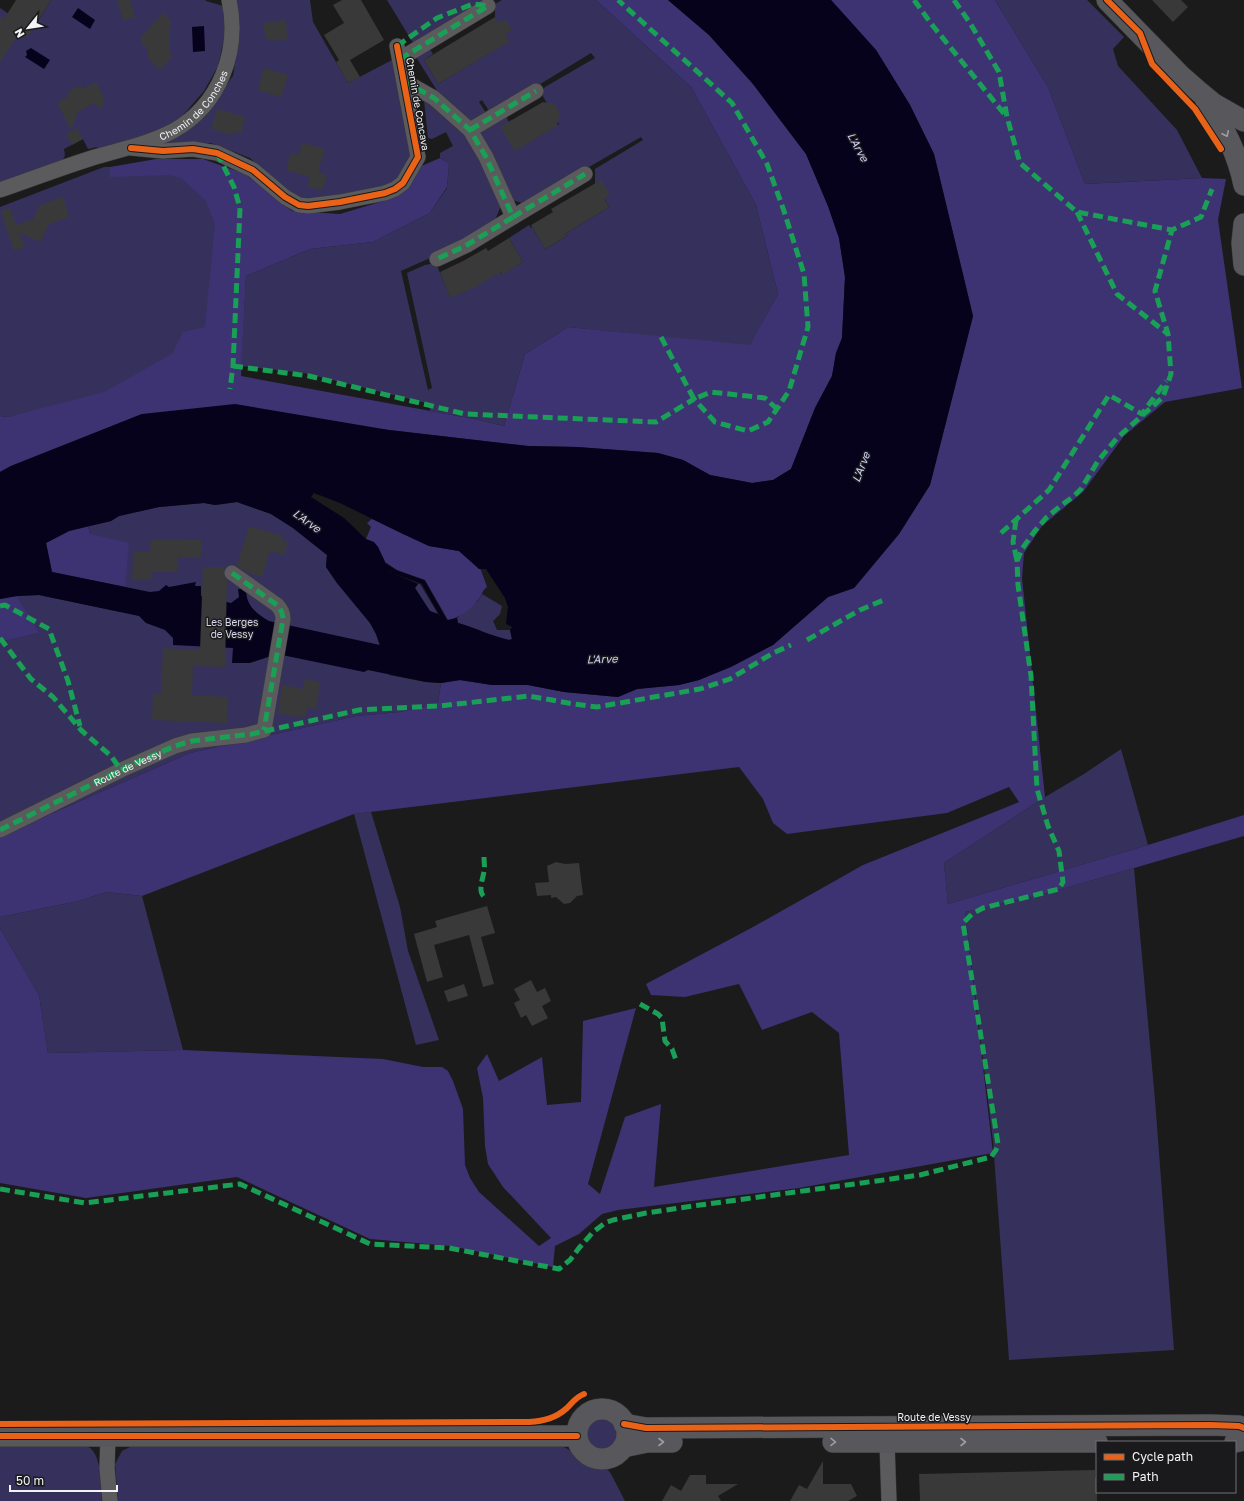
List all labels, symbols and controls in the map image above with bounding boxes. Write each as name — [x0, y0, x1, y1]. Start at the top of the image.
north arrow — [8, 8, 48, 48]
text: N — [11, 26, 27, 40]
street label: Chemin de Concava — [404, 57, 432, 151]
street label: Chemin de Conches — [157, 69, 230, 143]
water label: L'Arve — [845, 130, 872, 165]
one-way arrow — [1221, 130, 1229, 138]
water label: L'Arve — [849, 449, 873, 484]
water label: L'Arve — [291, 506, 325, 536]
park label: Les Berges de Vessy — [206, 616, 258, 640]
water label: L'Arve — [586, 651, 619, 666]
street label: Route de Vessy — [92, 747, 164, 789]
street label: Route de Vessy — [897, 1411, 971, 1423]
one-way arrow — [658, 1438, 664, 1446]
one-way arrow — [830, 1438, 836, 1446]
one-way arrow — [960, 1438, 966, 1446]
legend — [1096, 1441, 1236, 1493]
text: Cycle path — [1132, 1449, 1193, 1464]
scale bar — [10, 1467, 117, 1493]
text: Path — [1132, 1469, 1159, 1484]
text: 50 m — [16, 1473, 44, 1488]

